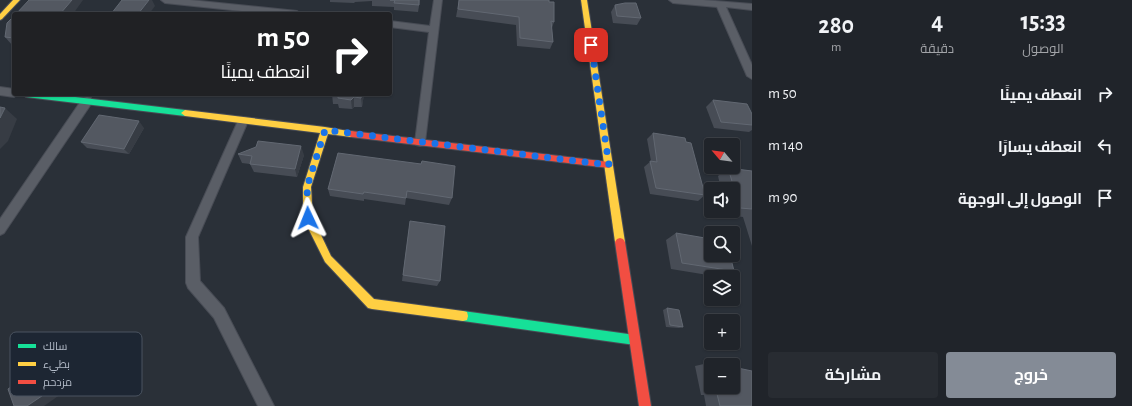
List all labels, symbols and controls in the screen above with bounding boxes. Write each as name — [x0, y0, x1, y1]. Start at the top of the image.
text: 4 — [931, 10, 943, 34]
text: 15:33 — [1020, 10, 1066, 34]
text: 280 — [818, 14, 854, 38]
text: 50 m — [256, 24, 310, 52]
icon: right — [324, 28, 376, 80]
pin — [574, 28, 608, 62]
icon: arrive — [580, 34, 602, 56]
text: m — [831, 41, 841, 54]
text: دقيقة — [920, 43, 954, 56]
text: الوصول — [1022, 43, 1064, 56]
text: انعطف يمينًا — [221, 64, 310, 82]
icon: right — [1094, 83, 1116, 105]
text: 50 m — [768, 86, 797, 101]
text: انعطف يمينًا — [1000, 88, 1082, 103]
icon: left — [1094, 135, 1116, 157]
north arrow — [704, 138, 740, 174]
map controls — [704, 138, 740, 394]
text: 140 m — [768, 138, 803, 153]
text: انعطف يسارًا — [998, 140, 1082, 155]
button: sound — [704, 182, 740, 218]
icon: arrive — [1094, 187, 1116, 209]
text: 90 m — [768, 190, 797, 205]
text: الوصول إلى الوجهة — [958, 192, 1082, 207]
position arrow — [287, 197, 329, 239]
button: search — [704, 226, 740, 262]
button: layers — [704, 270, 740, 306]
button: + — [704, 314, 740, 350]
legend — [10, 332, 142, 396]
text: سالك — [43, 341, 67, 352]
button: مشاركة — [768, 352, 938, 398]
button: خروج — [946, 352, 1116, 398]
button: − — [704, 358, 740, 394]
text: بطيء — [43, 359, 70, 373]
text: مزدحم — [43, 377, 72, 390]

